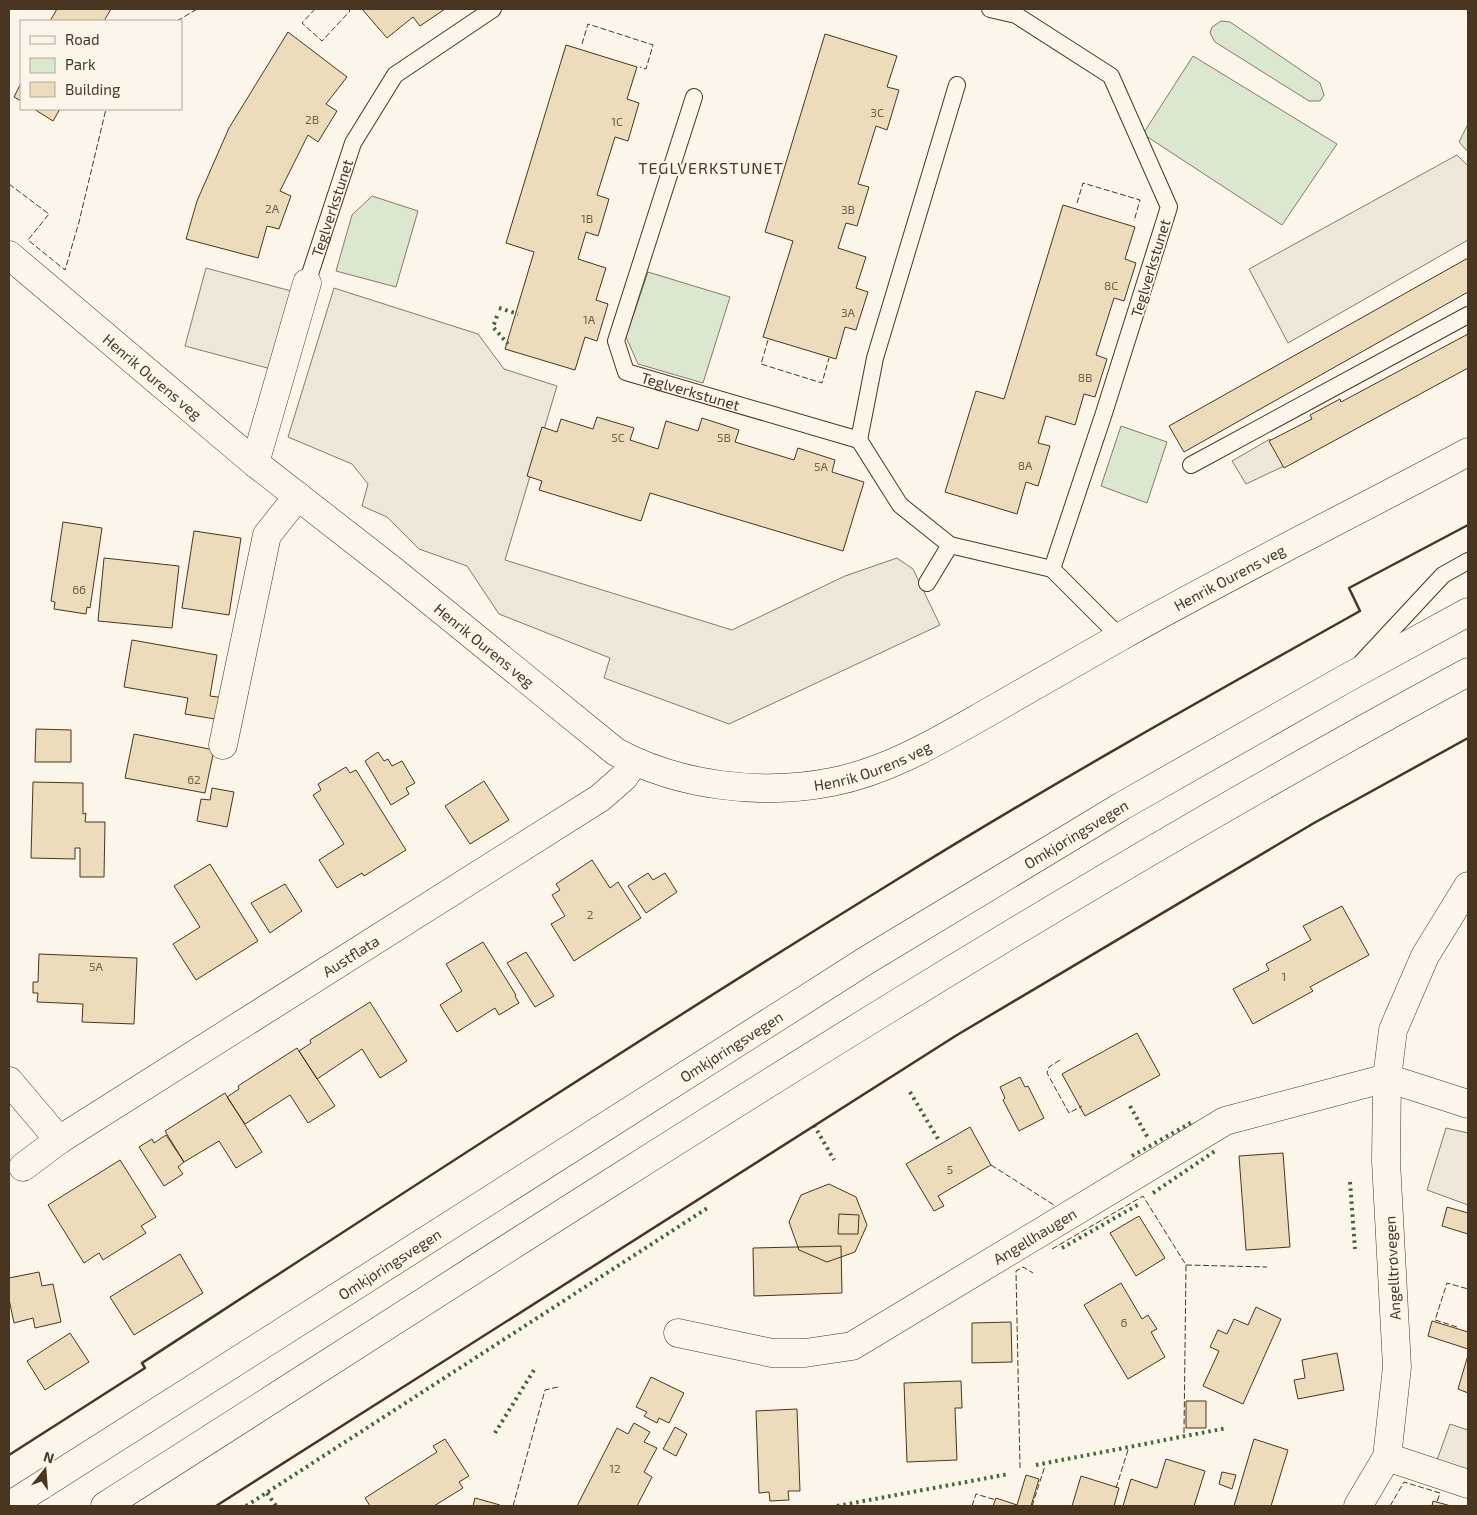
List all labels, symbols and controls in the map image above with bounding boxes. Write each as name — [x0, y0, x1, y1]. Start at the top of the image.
legend — [20, 20, 182, 110]
text: Road — [65, 30, 100, 48]
text: Park — [65, 55, 96, 73]
text: Building — [65, 80, 121, 98]
house number: 3C — [870, 105, 884, 119]
house number: 2B — [305, 112, 319, 126]
house number: 1C — [611, 114, 623, 128]
street label: Teglverkstunet — [307, 157, 356, 259]
district label: TEGLVERKSTUNET — [638, 158, 784, 177]
house number: 2A — [265, 201, 280, 215]
house number: 3B — [841, 202, 855, 216]
house number: 1B — [581, 211, 593, 225]
street label: Teglverkstunet — [1127, 217, 1174, 319]
house number: 8C — [1104, 278, 1118, 292]
house number: 3A — [841, 305, 856, 319]
house number: 1A — [583, 312, 596, 326]
street label: Henrik Ourens veg — [100, 330, 206, 424]
street label: Teglverkstunet — [639, 368, 742, 414]
house number: 8B — [1078, 370, 1092, 384]
house number: 5C — [611, 430, 625, 444]
house number: 5B — [717, 430, 731, 444]
house number: 8A — [1018, 458, 1033, 472]
house number: 5A — [814, 459, 828, 473]
street label: Henrik Ourens veg — [1171, 540, 1289, 614]
house number: 66 — [72, 582, 86, 596]
street label: Henrik Ourens veg — [431, 599, 539, 691]
street label: Henrik Ourens veg — [812, 737, 935, 794]
house number: 62 — [187, 772, 201, 786]
street label: Omkjøringsvegen — [1020, 796, 1131, 872]
house number: 2 — [587, 907, 594, 921]
street label: Austflata — [319, 931, 382, 980]
house number: 5A — [89, 959, 103, 973]
house number: 1 — [1282, 969, 1286, 983]
street label: Omkjøringsvegen — [676, 1007, 786, 1086]
house number: 5 — [947, 1162, 953, 1176]
street label: Angellhaugen — [990, 1204, 1080, 1268]
street label: Angelltrøvegen — [1380, 1215, 1404, 1321]
street label: Omkjøringsvegen — [335, 1224, 444, 1303]
house number: 6 — [1121, 1315, 1128, 1329]
north arrow — [20, 1445, 70, 1495]
text: N — [42, 1447, 56, 1467]
house number: 12 — [609, 1461, 621, 1475]

